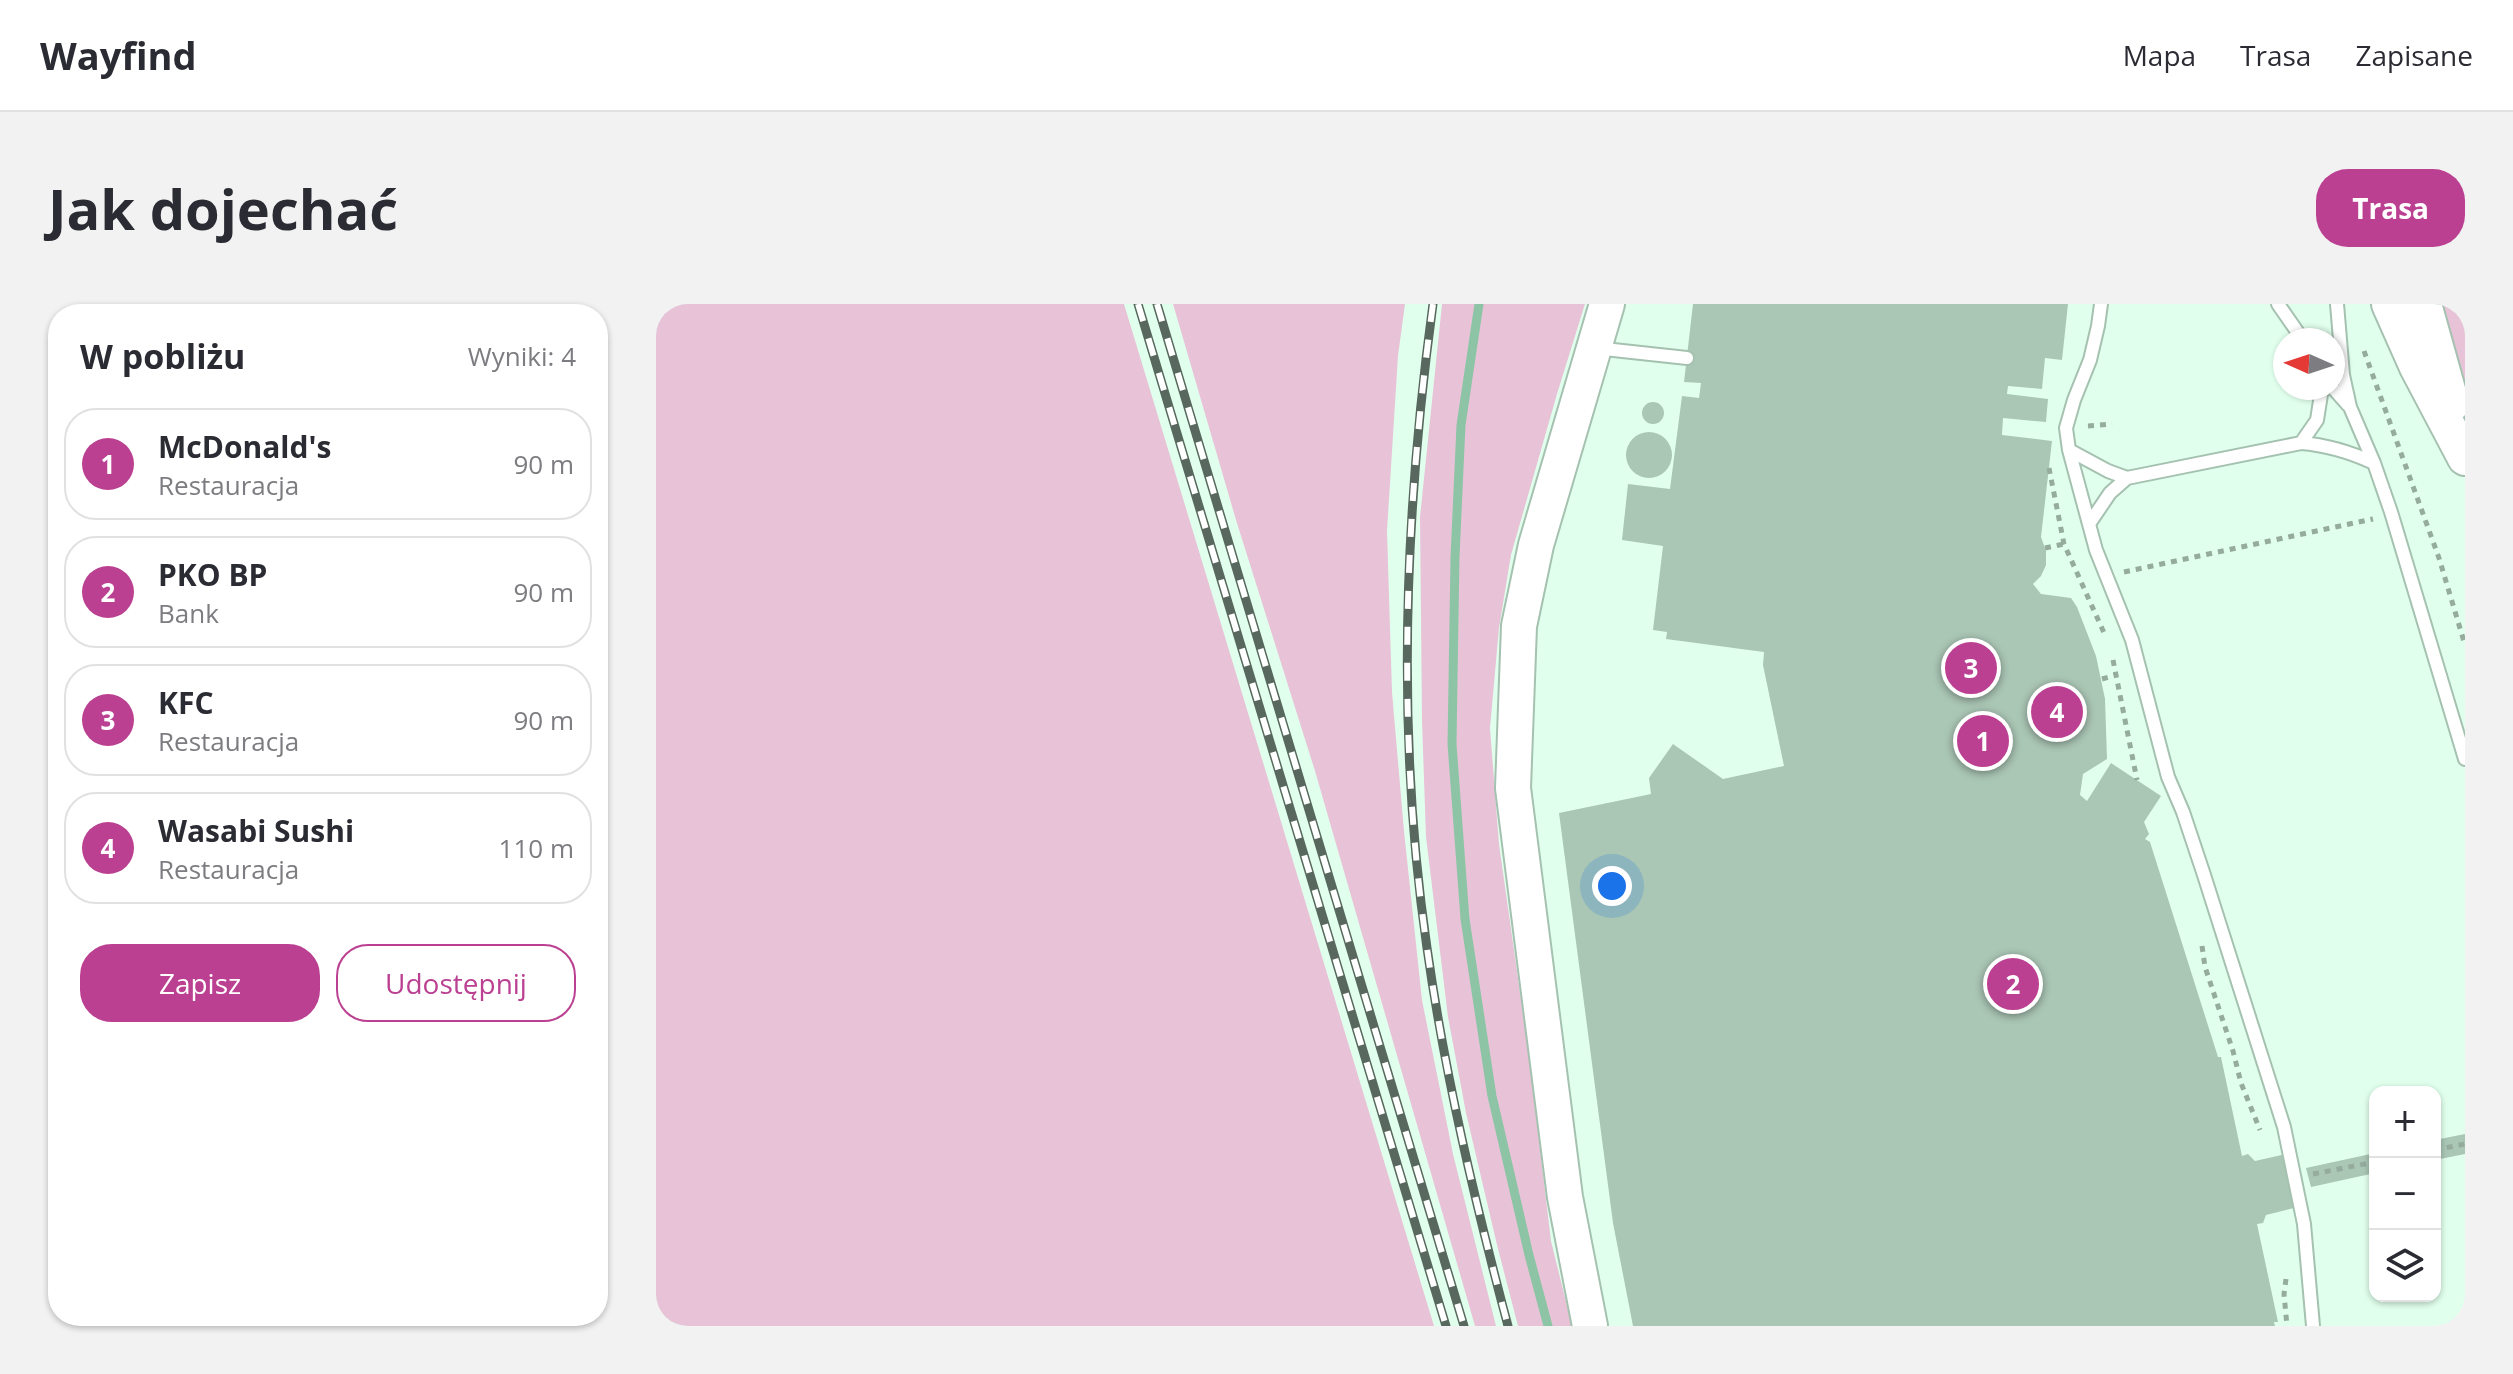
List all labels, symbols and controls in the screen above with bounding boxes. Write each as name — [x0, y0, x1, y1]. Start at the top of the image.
text: Wayfind — [40, 29, 197, 81]
text: Mapa — [2123, 36, 2196, 74]
text: Trasa — [2240, 36, 2311, 74]
text: Zapisane — [2355, 36, 2473, 74]
button: Trasa — [2316, 169, 2465, 247]
text: Jak dojechać — [48, 170, 398, 246]
north arrow — [2273, 328, 2345, 400]
text: W pobliżu — [80, 333, 245, 379]
text: Wyniki: 4 — [468, 338, 576, 374]
text: McDonald's — [158, 426, 331, 467]
text: 1 — [101, 446, 115, 482]
text: 90 m — [513, 446, 574, 482]
text: Restauracja — [158, 467, 299, 503]
text: PKO BP — [158, 554, 267, 595]
text: 2 — [101, 574, 115, 610]
text: 90 m — [513, 574, 574, 610]
text: Bank — [158, 595, 219, 631]
pin: 3 — [1945, 638, 1997, 698]
text: KFC — [158, 682, 214, 723]
pin: 4 — [2031, 682, 2083, 742]
text: 3 — [101, 702, 115, 738]
text: 90 m — [513, 702, 574, 738]
pin: 1 — [1957, 711, 2009, 771]
text: Restauracja — [158, 723, 299, 759]
text: Wasabi Sushi — [158, 810, 354, 851]
text: 4 — [101, 830, 115, 866]
text: 110 m — [499, 830, 574, 866]
text: Restauracja — [158, 851, 299, 887]
your location — [1592, 866, 1632, 906]
button: Zapisz — [80, 944, 320, 1022]
button: Udostępnij — [336, 944, 576, 1022]
pin: 2 — [1987, 954, 2039, 1014]
map controls — [2369, 1086, 2441, 1302]
button: + — [2369, 1086, 2441, 1158]
button: − — [2369, 1158, 2441, 1230]
button: layers — [2369, 1230, 2441, 1302]

